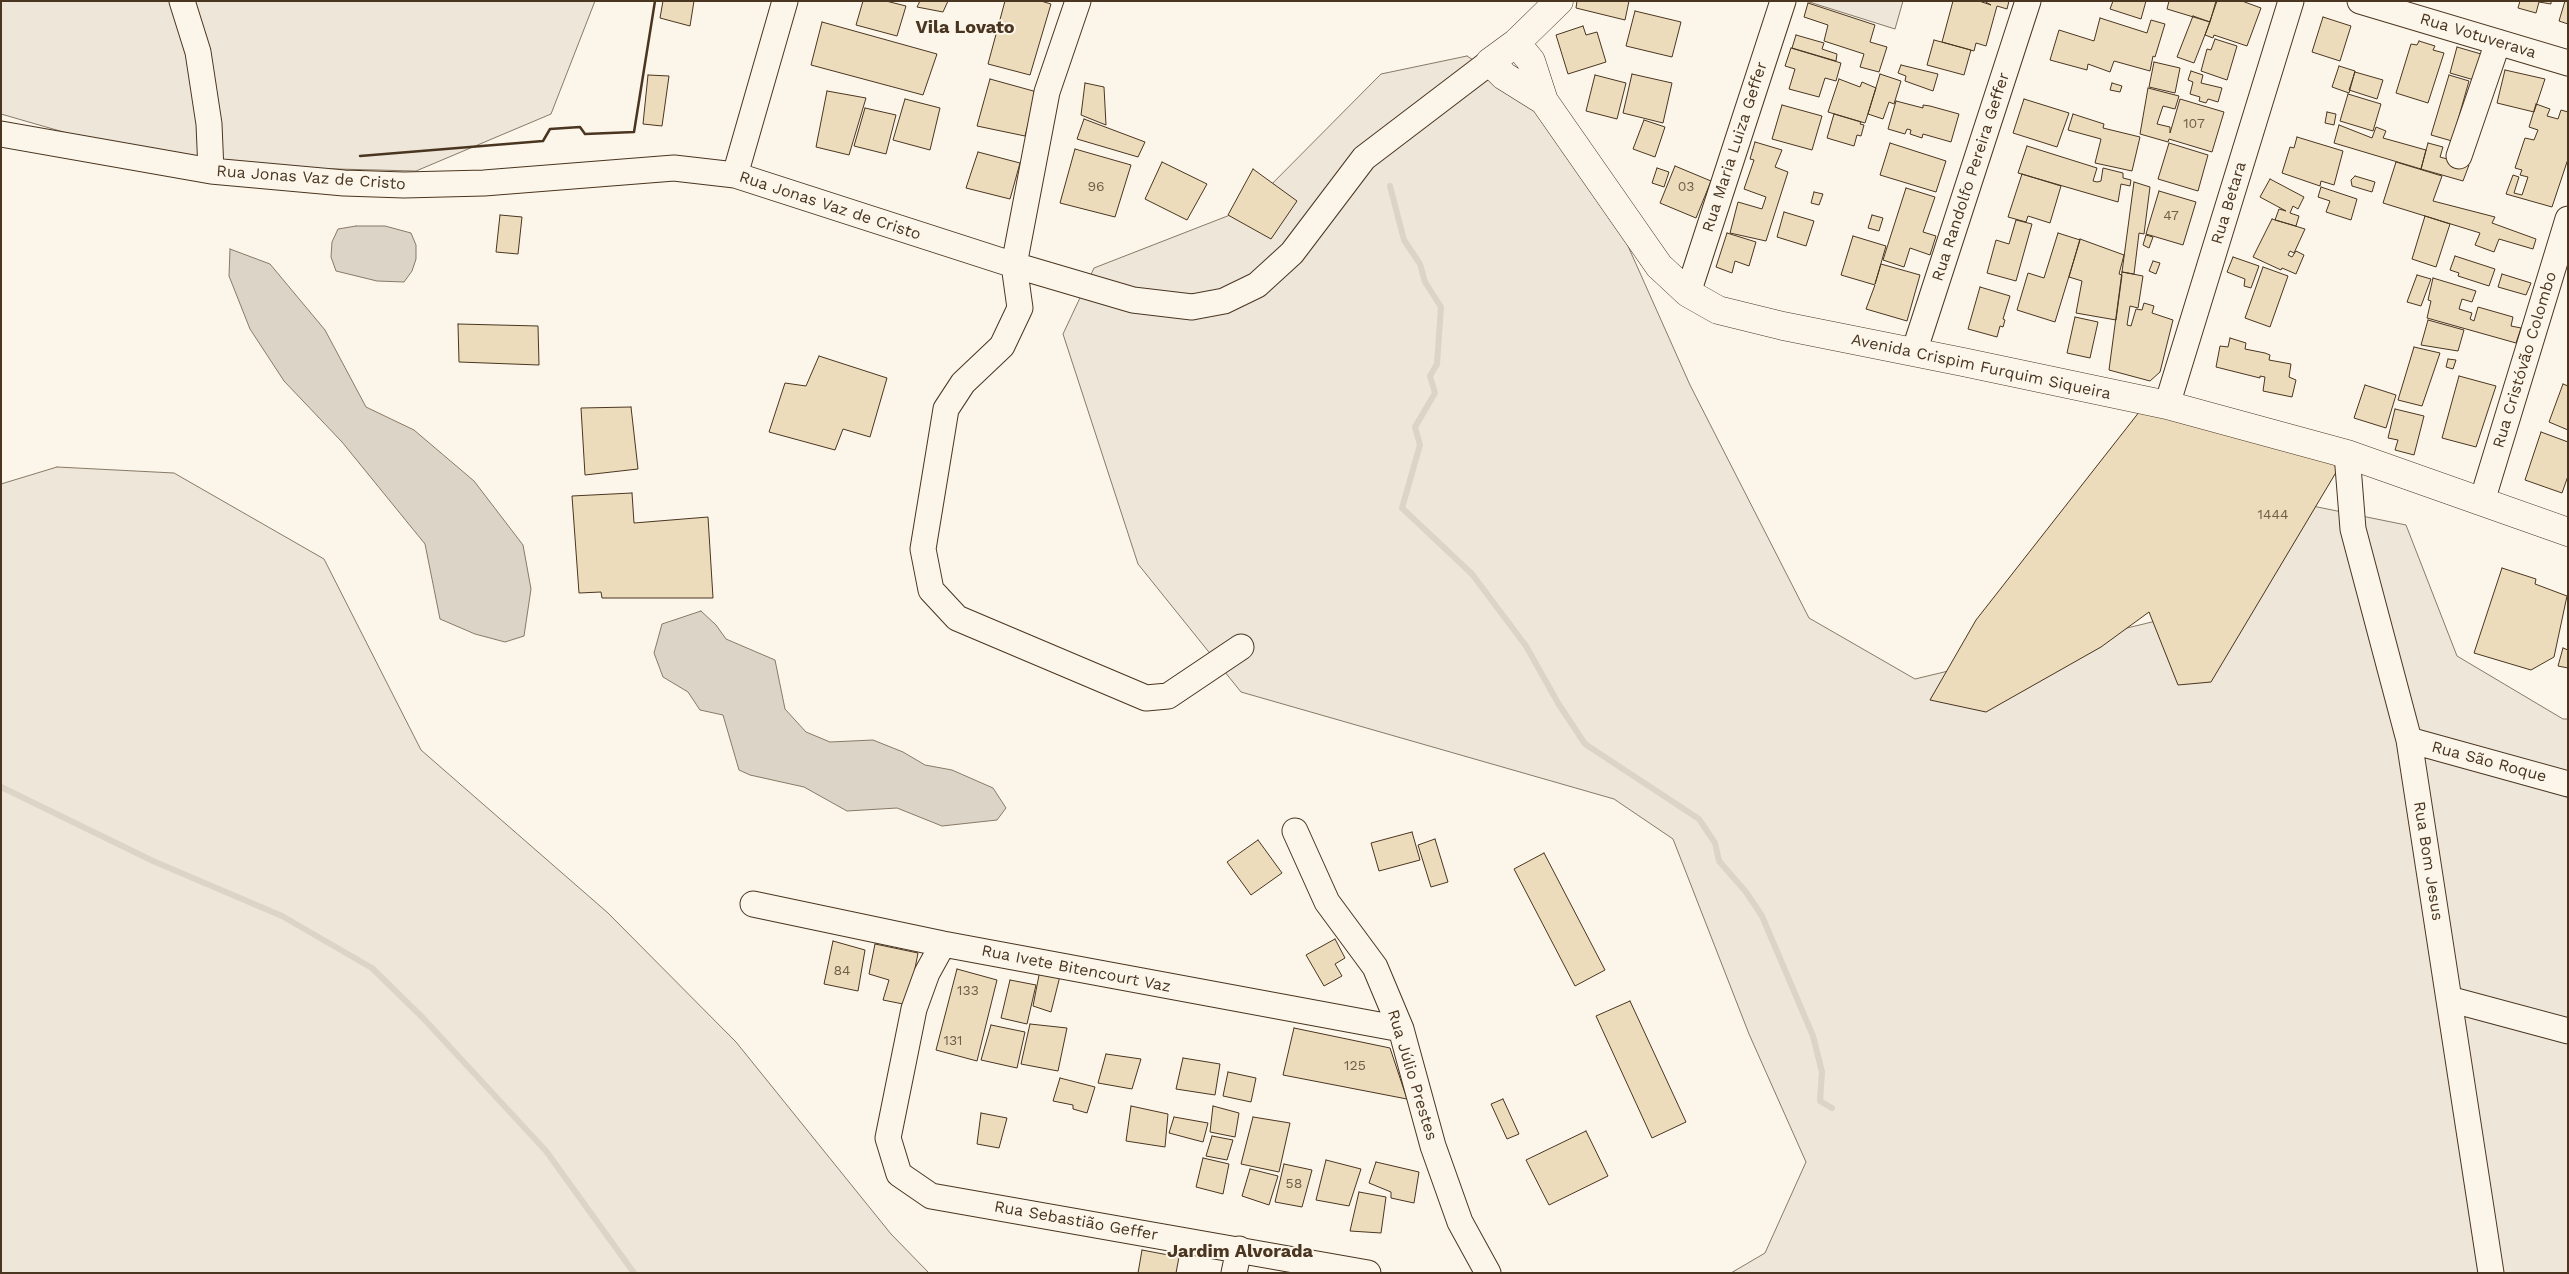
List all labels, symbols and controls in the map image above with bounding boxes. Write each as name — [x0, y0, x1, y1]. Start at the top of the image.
street label: Rua Votuverava — [2418, 9, 2538, 63]
district label: Vila Lovato — [915, 17, 1015, 39]
street label: Rua Maria Luiza Geffer — [1698, 59, 1772, 235]
street label: Rua Randolfo Pereira Geffer — [1928, 70, 2014, 284]
house number: 107 — [2183, 116, 2205, 132]
street label: Rua Betara — [2207, 159, 2251, 247]
street label: Rua Jonas Vaz de Cristo — [216, 162, 406, 194]
street label: Rua Jonas Vaz de Cristo — [737, 168, 923, 244]
house number: 96 — [1087, 179, 1105, 195]
house number: 03 — [1678, 179, 1694, 195]
house number: 47 — [2163, 208, 2179, 224]
street label: Rua Cristóvão Colombo — [2489, 269, 2561, 451]
street label: Avenida Crispim Furquim Siqueira — [1850, 330, 2112, 404]
house number: 1444 — [2257, 507, 2289, 523]
street label: Rua São Roque — [2429, 737, 2549, 787]
street label: Rua Bom Jesus — [2409, 800, 2447, 922]
street label: Rua Ivete Bitencourt Vaz — [980, 941, 1172, 997]
house number: 84 — [833, 963, 851, 979]
house number: 133 — [957, 983, 979, 999]
street label: Rua Júlio Prestes — [1383, 1007, 1441, 1143]
house number: 131 — [943, 1033, 963, 1049]
house number: 125 — [1344, 1058, 1366, 1074]
house number: 58 — [1286, 1176, 1302, 1192]
street label: Rua Sebastião Geffer — [993, 1197, 1159, 1245]
district label: Jardim Alvorada — [1167, 1241, 1313, 1263]

